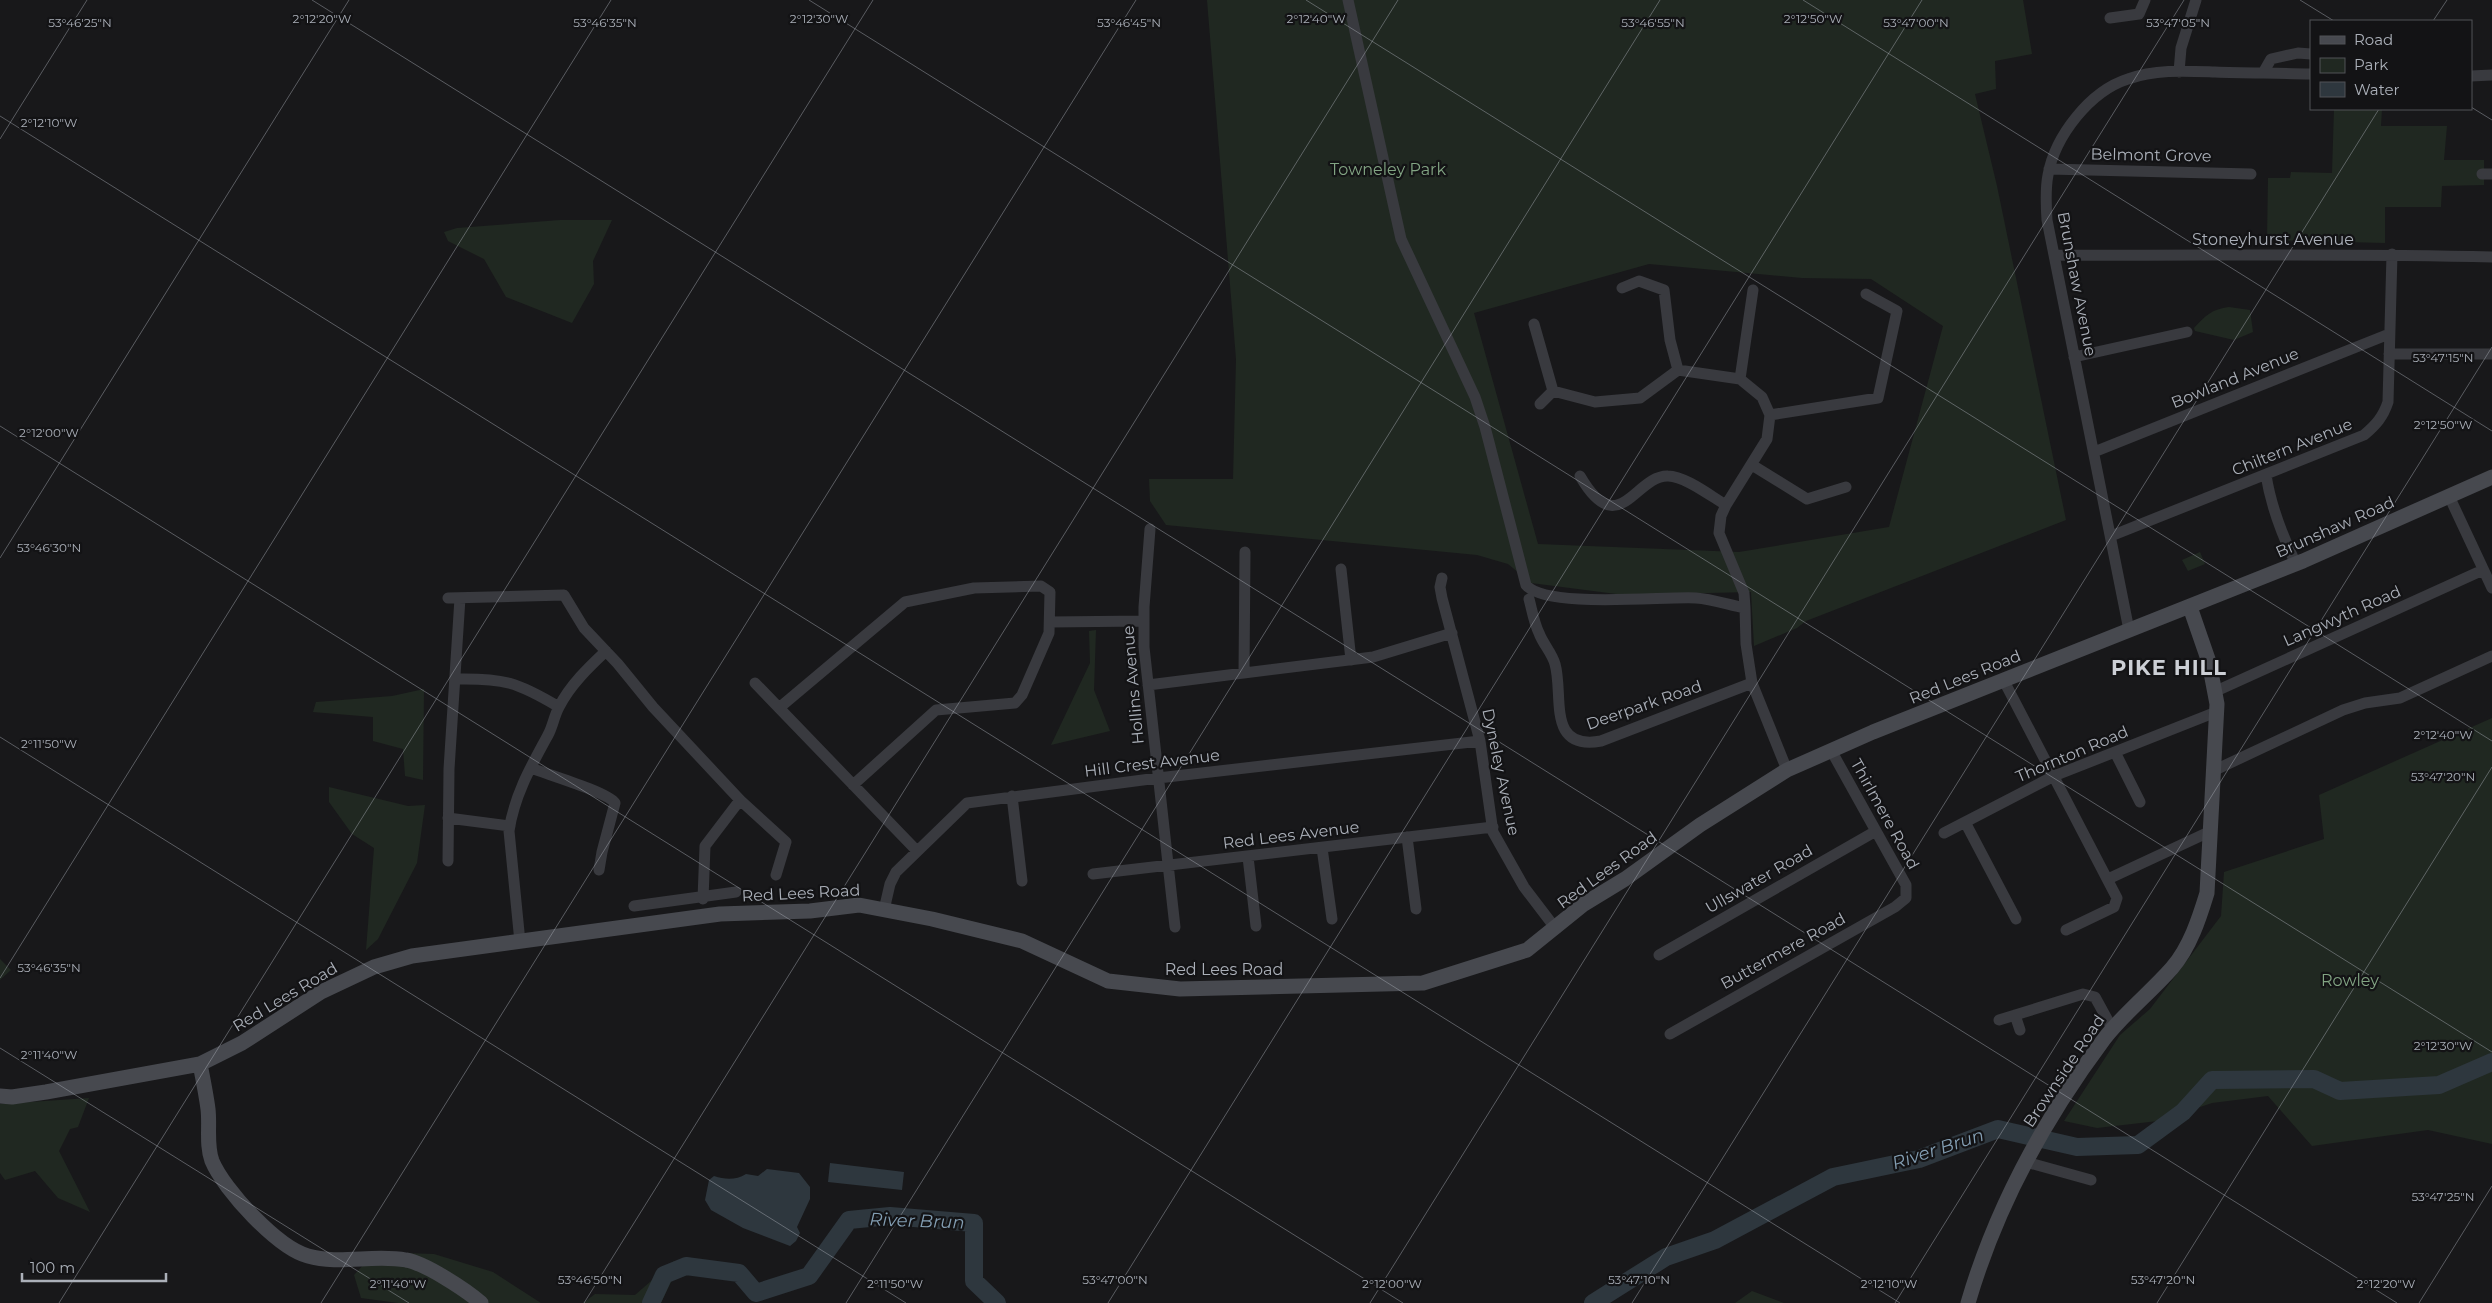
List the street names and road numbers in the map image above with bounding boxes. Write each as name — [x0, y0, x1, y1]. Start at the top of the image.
street label: Belmont Grove — [2090, 144, 2212, 166]
street label: Brunshaw Avenue — [2054, 210, 2100, 358]
street label: Stoneyhurst Avenue — [2192, 230, 2354, 249]
street label: Bowland Avenue — [2168, 344, 2302, 412]
street label: Chiltern Avenue — [2229, 414, 2355, 480]
street label: Brunshaw Road — [2273, 492, 2397, 562]
street label: Langwyth Road — [2280, 582, 2404, 650]
street label: Hollins Avenue — [1118, 625, 1148, 745]
street label: Red Lees Road — [1906, 646, 2024, 708]
street label: Deerpark Road — [1584, 676, 1704, 734]
street label: Dyneley Avenue — [1478, 707, 1524, 837]
street label: Thornton Road — [2013, 722, 2131, 786]
street label: Hill Crest Avenue — [1083, 745, 1221, 781]
street label: Thirlmere Road — [1847, 755, 1923, 873]
street label: Red Lees Avenue — [1222, 817, 1360, 853]
street label: Red Lees Road — [1553, 827, 1661, 913]
street label: Ullswater Road — [1702, 841, 1816, 917]
street label: Red Lees Road — [741, 880, 861, 906]
street label: Buttermere Road — [1717, 909, 1849, 993]
street label: Red Lees Road — [229, 958, 341, 1036]
street label: Red Lees Road — [1165, 960, 1283, 979]
street label: Brownside Road — [2019, 1011, 2109, 1131]

